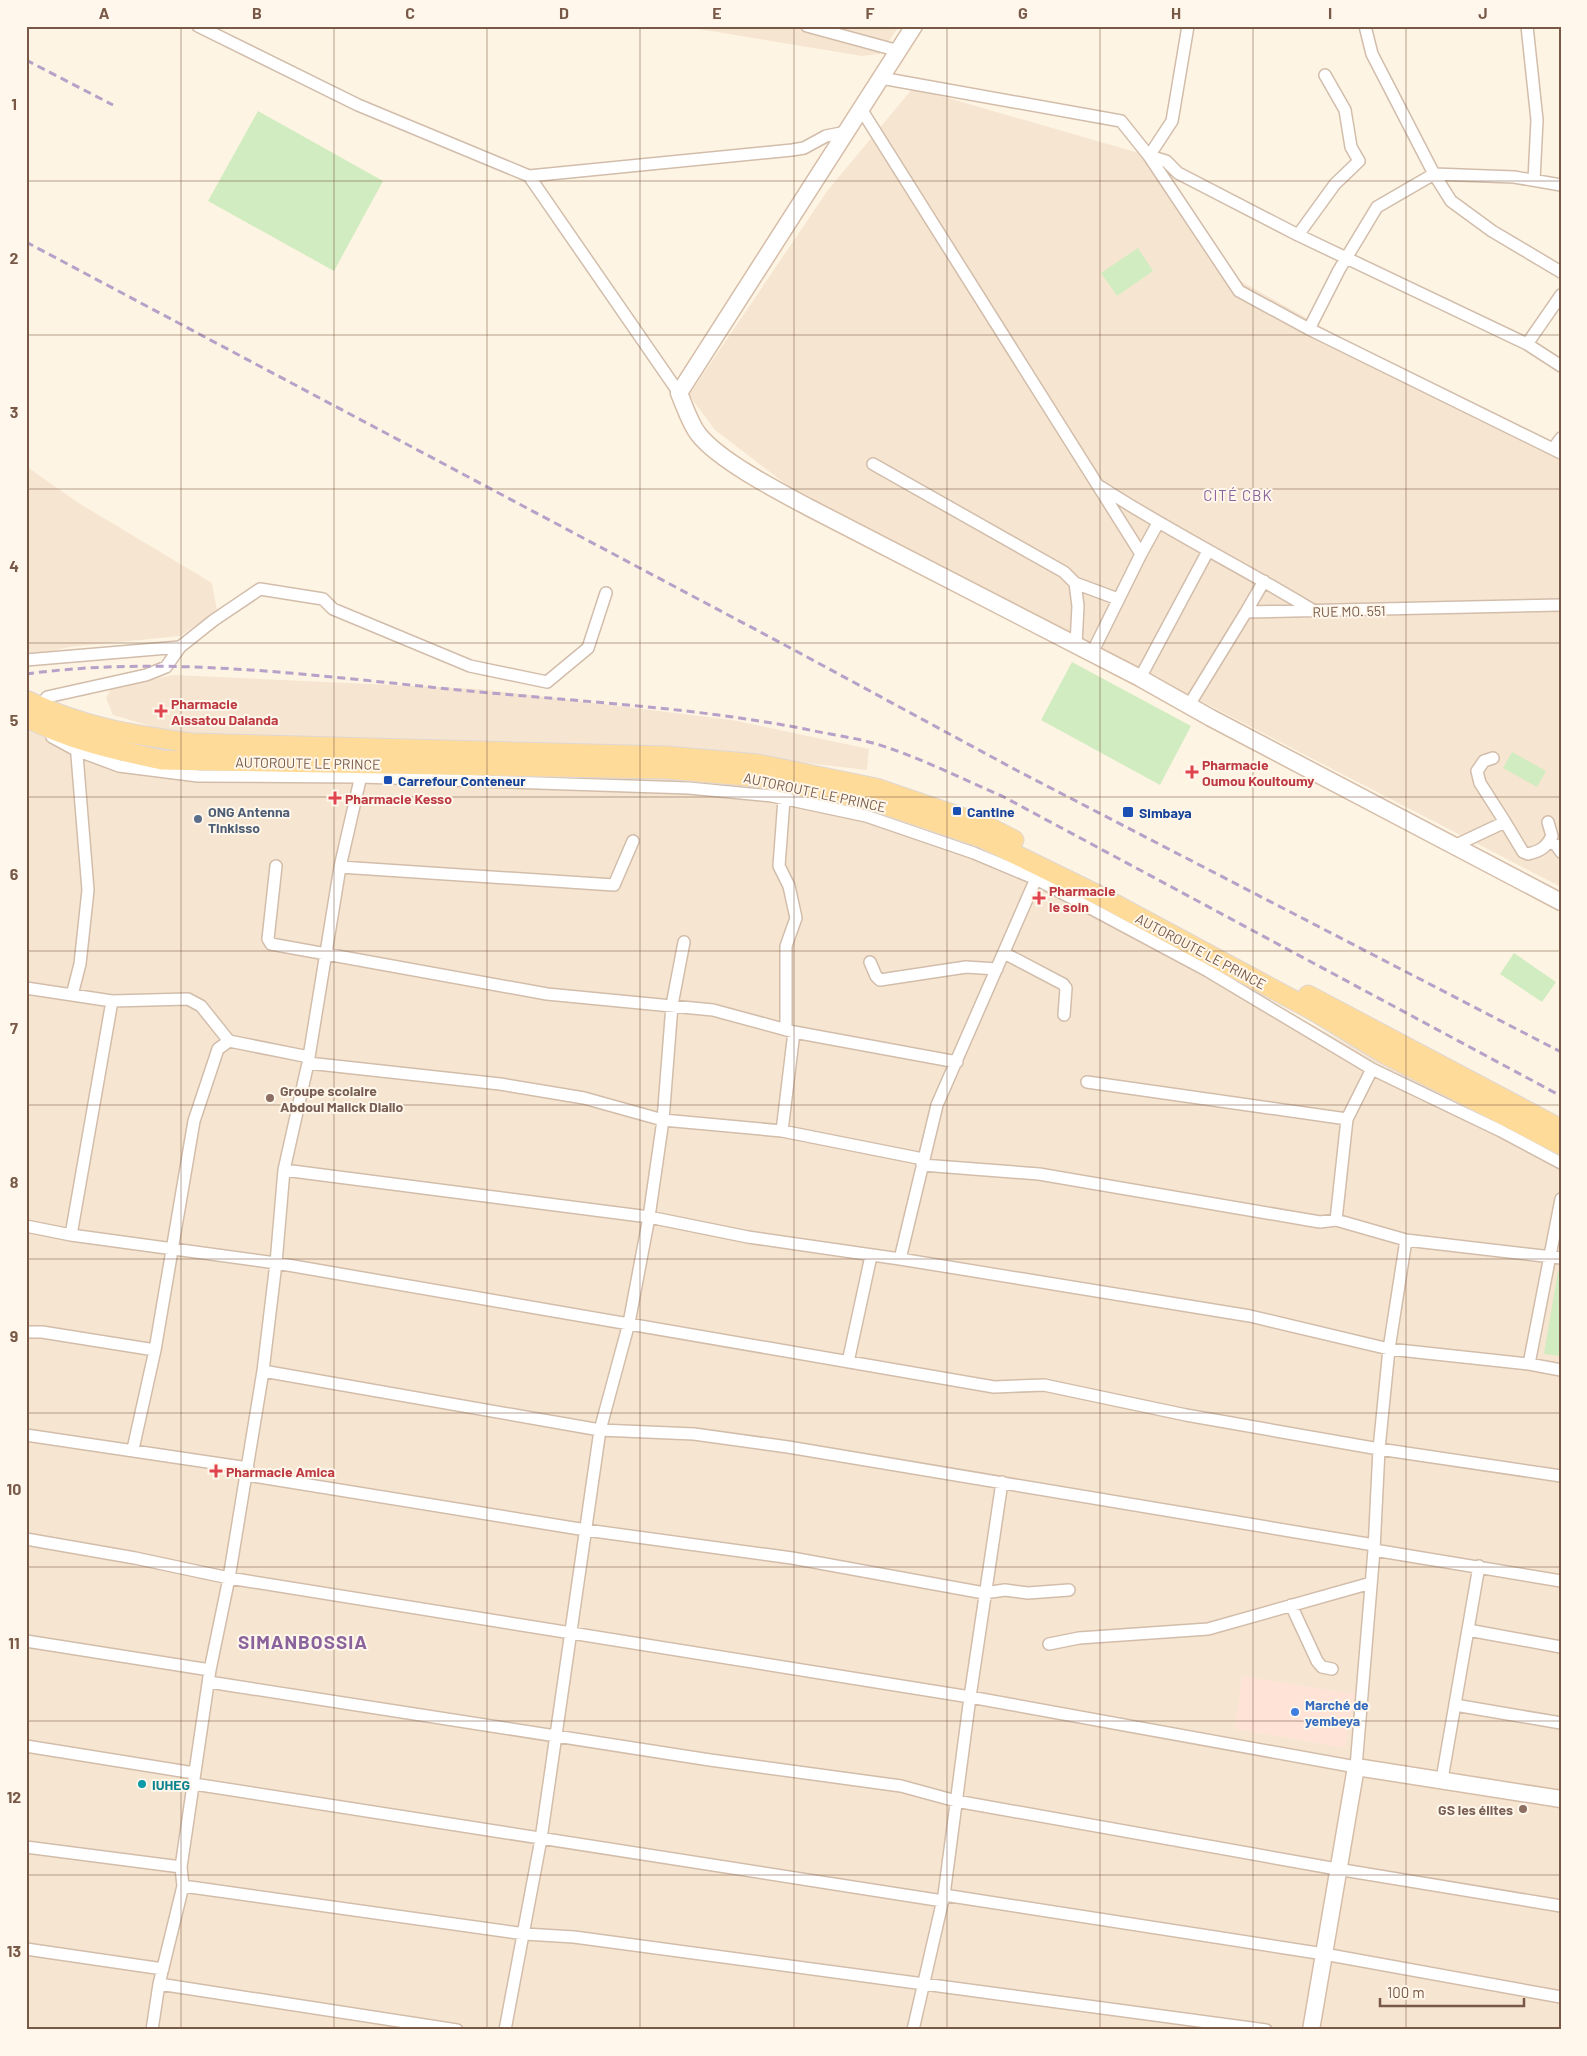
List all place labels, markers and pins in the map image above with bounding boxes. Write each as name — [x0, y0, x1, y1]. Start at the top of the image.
place label: Pharmacie Aissatou Dalanda — [171, 695, 278, 728]
marker: Pharmacie Aissatou Dalanda — [155, 705, 167, 717]
place label: Pharmacie Oumou Koultoumy — [1202, 756, 1314, 789]
marker: Pharmacie Oumou Koultoumy — [1186, 766, 1198, 778]
place label: Carrefour Conteneur — [398, 772, 526, 789]
marker: Carrefour Conteneur — [382, 774, 394, 786]
place label: Pharmacie Kesso — [345, 790, 452, 807]
marker: Pharmacie Kesso — [329, 792, 341, 804]
place label: ONG Antenna Tinkisso — [208, 803, 290, 836]
place label: Cantine — [967, 803, 1015, 820]
place label: Simbaya — [1139, 804, 1192, 821]
marker: Cantine — [951, 805, 963, 817]
marker: Simbaya — [1121, 805, 1135, 819]
marker: ONG Antenna Tinkisso — [192, 813, 204, 825]
place label: Pharmacie le soin — [1049, 882, 1116, 915]
marker: Pharmacie le soin — [1033, 892, 1045, 904]
place label: Groupe scolaire Abdoul Malick Diallo — [280, 1082, 403, 1115]
marker: Groupe scolaire Abdoul Malick Diallo — [264, 1092, 276, 1104]
place label: Pharmacie Amica — [226, 1463, 335, 1480]
marker: Pharmacie Amica — [210, 1465, 222, 1477]
place label: Marché de yembeya — [1305, 1696, 1369, 1729]
marker: Marché de yembeya — [1289, 1706, 1301, 1718]
place label: IUHEG — [152, 1776, 190, 1793]
marker: IUHEG — [136, 1778, 148, 1790]
place label: GS les élites — [1438, 1801, 1513, 1818]
marker: GS les élites — [1517, 1803, 1529, 1815]

